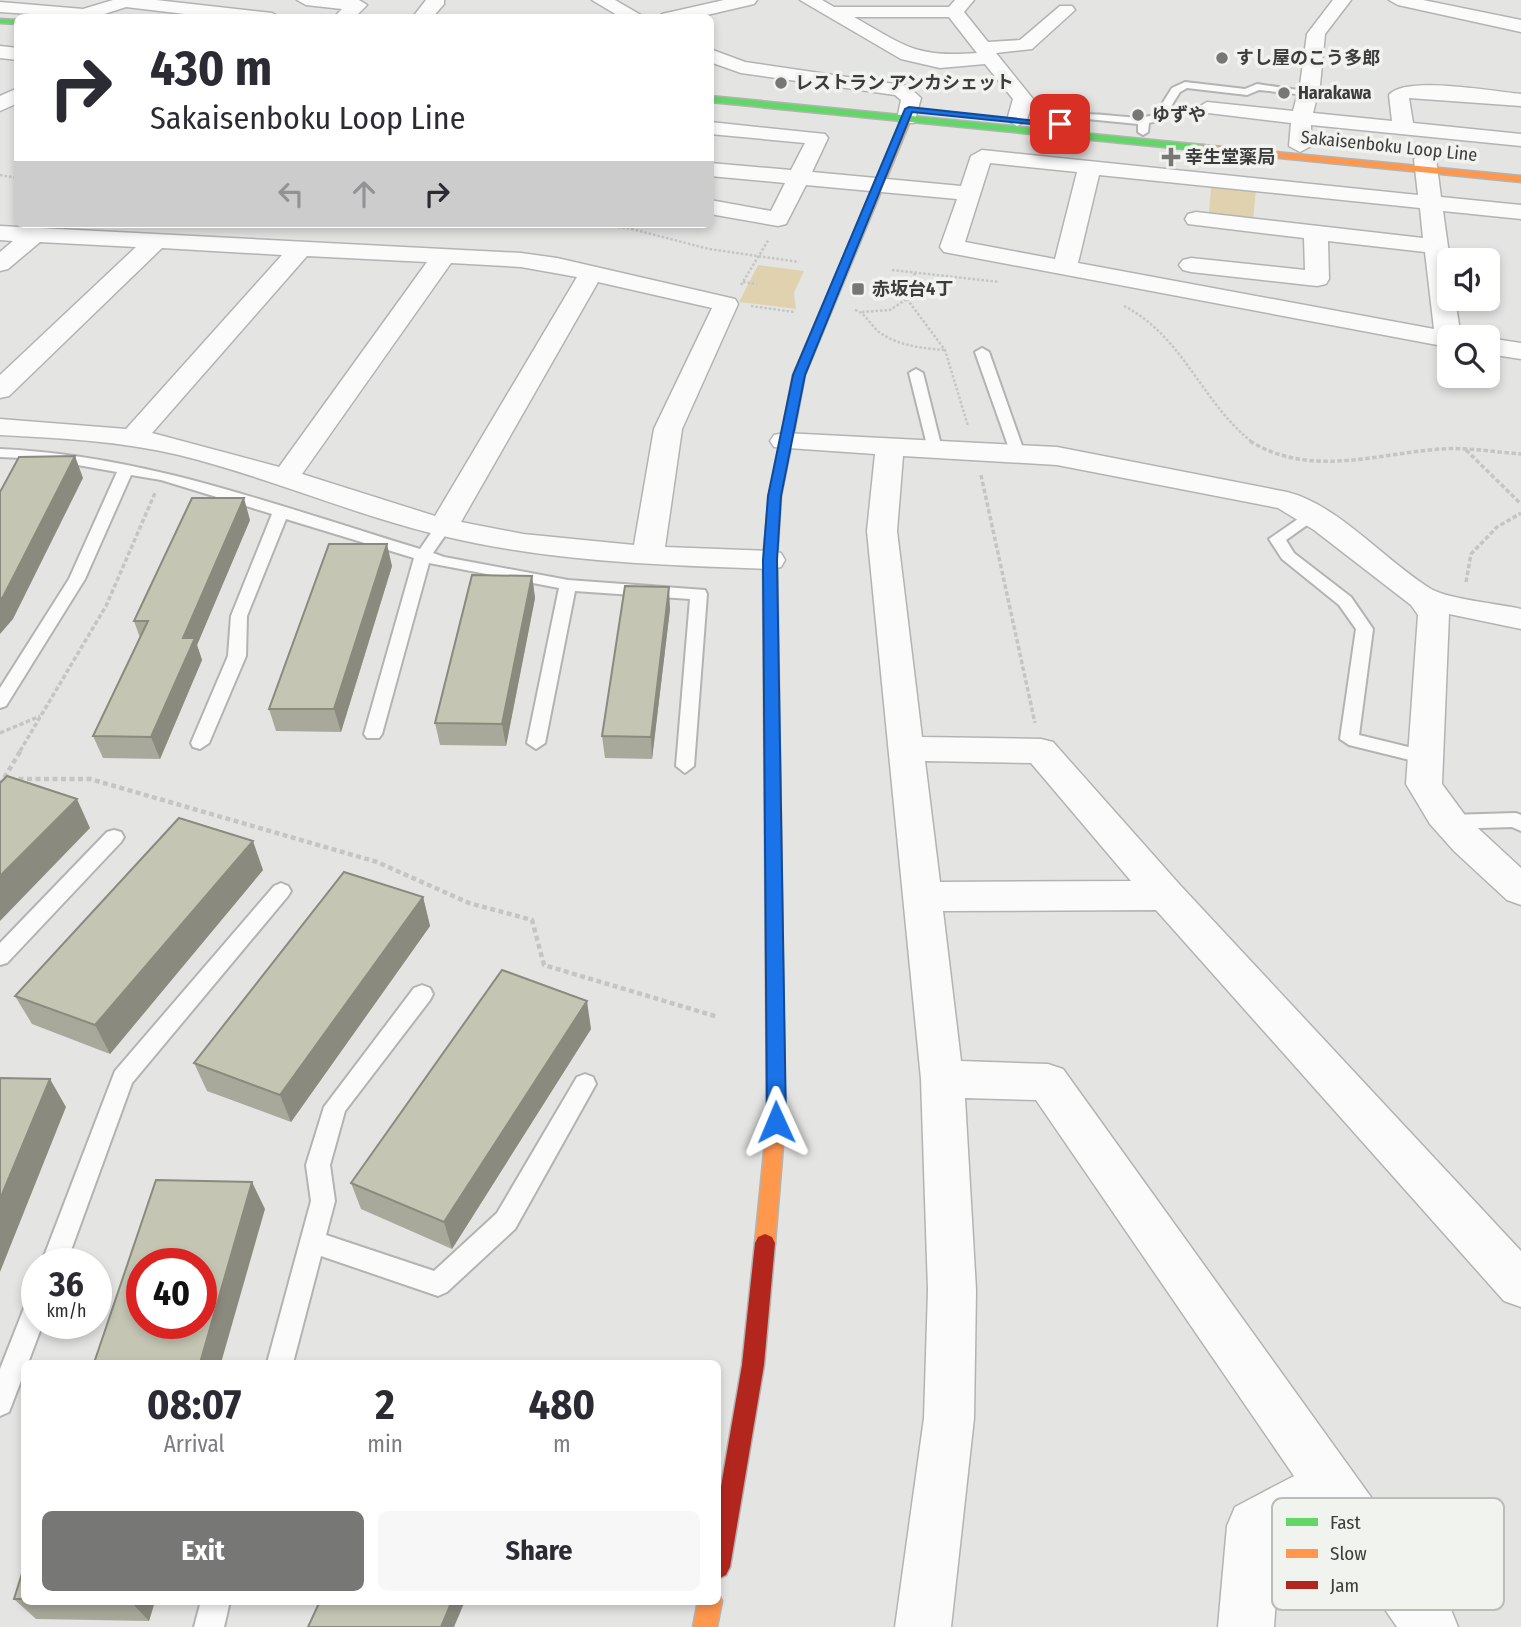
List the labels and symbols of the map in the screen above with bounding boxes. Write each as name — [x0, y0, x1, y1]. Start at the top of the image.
place label: すし屋のこう多郎 — [1236, 47, 1380, 69]
marker: すし屋のこう多郎 — [1214, 50, 1230, 66]
place label: レストラン アンカシェット — [795, 72, 1014, 94]
marker: レストラン アンカシェット — [773, 75, 789, 91]
place label: Harakawa — [1298, 82, 1372, 104]
marker: Harakawa — [1276, 85, 1292, 101]
pin — [1030, 94, 1090, 154]
place label: ゆずや — [1152, 104, 1206, 126]
marker: ゆずや — [1130, 107, 1146, 123]
street label: Sakaisenboku Loop Line — [1300, 126, 1478, 166]
place label: 幸生堂薬局 — [1185, 146, 1275, 168]
marker: 幸生堂薬局 — [1163, 149, 1179, 165]
place label: 赤坂台4丁 — [872, 278, 953, 300]
marker: 赤坂台4丁 — [850, 281, 866, 297]
position arrow — [739, 1085, 813, 1159]
speed limit sign: 40 — [126, 1248, 217, 1339]
legend — [1272, 1498, 1504, 1610]
text: Fast — [1330, 1511, 1361, 1534]
text: Slow — [1330, 1542, 1367, 1565]
text: Jam — [1330, 1574, 1359, 1597]

